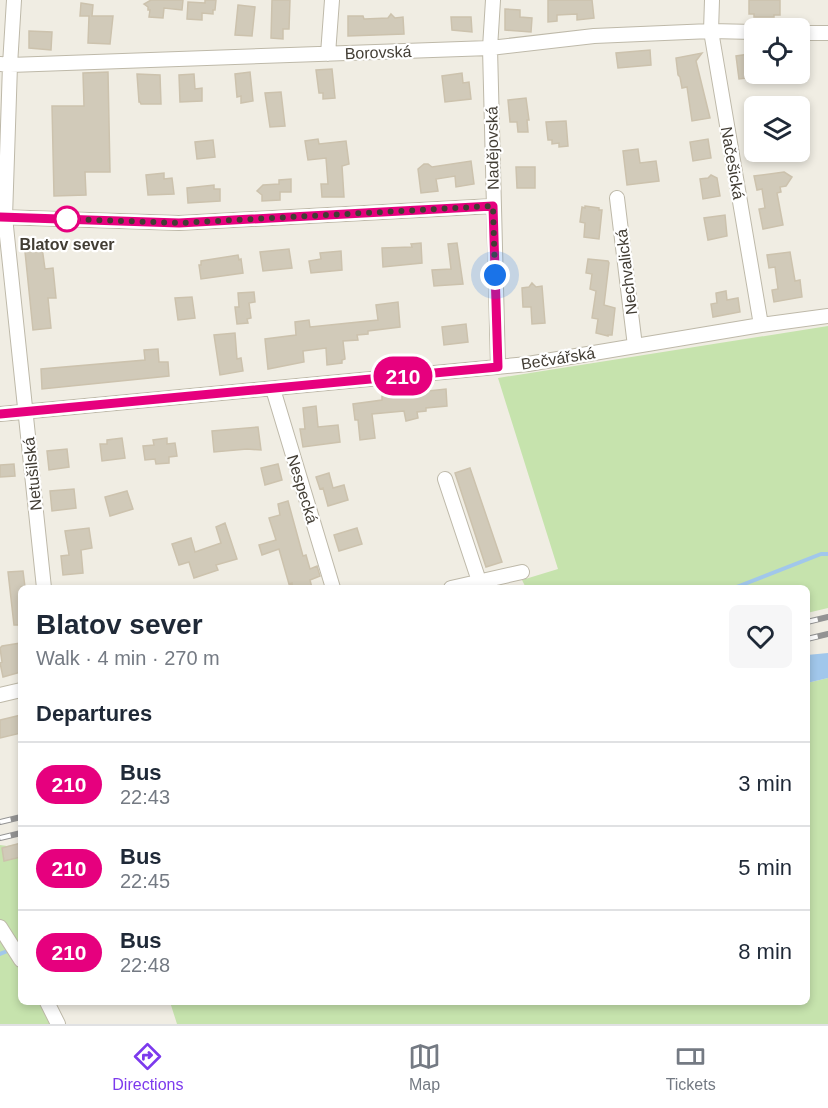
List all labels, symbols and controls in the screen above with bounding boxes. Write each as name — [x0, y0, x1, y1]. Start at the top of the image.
map controls — [744, 18, 810, 162]
button: locate — [744, 18, 810, 84]
street label: Borovská — [344, 43, 412, 62]
button: layers — [744, 96, 810, 162]
street label: Nadějovská — [483, 106, 502, 190]
street label: Načešická — [718, 125, 747, 201]
marker: Blatov sever — [54, 206, 80, 232]
street label: Nechvalická — [613, 228, 640, 316]
place label: Blatov sever — [19, 236, 115, 253]
your location — [480, 260, 510, 290]
street label: Bečvářská — [520, 344, 596, 373]
line badge: 210 — [368, 356, 438, 395]
text: 210 — [385, 365, 421, 388]
street label: Netušilská — [20, 436, 45, 512]
street label: Nespecká — [284, 453, 321, 526]
button: heart — [729, 605, 792, 668]
text: Blatov sever — [36, 609, 203, 640]
text: Walk · 4 min · 270 m — [36, 647, 220, 669]
text: Departures — [36, 701, 152, 726]
text: Bus — [120, 760, 162, 785]
text: 3 min — [738, 771, 792, 796]
text: 210 — [51, 773, 87, 796]
text: 22:43 — [120, 786, 170, 808]
text: Bus — [120, 844, 162, 869]
text: 5 min — [738, 855, 792, 880]
text: 210 — [51, 857, 87, 880]
text: 22:45 — [120, 870, 170, 892]
text: Bus — [120, 928, 162, 953]
text: 8 min — [738, 939, 792, 964]
text: 210 — [51, 941, 87, 964]
text: 22:48 — [120, 954, 170, 976]
tab: Directions — [112, 1040, 183, 1094]
tab: Map — [408, 1040, 441, 1094]
tab: Tickets — [666, 1040, 716, 1094]

